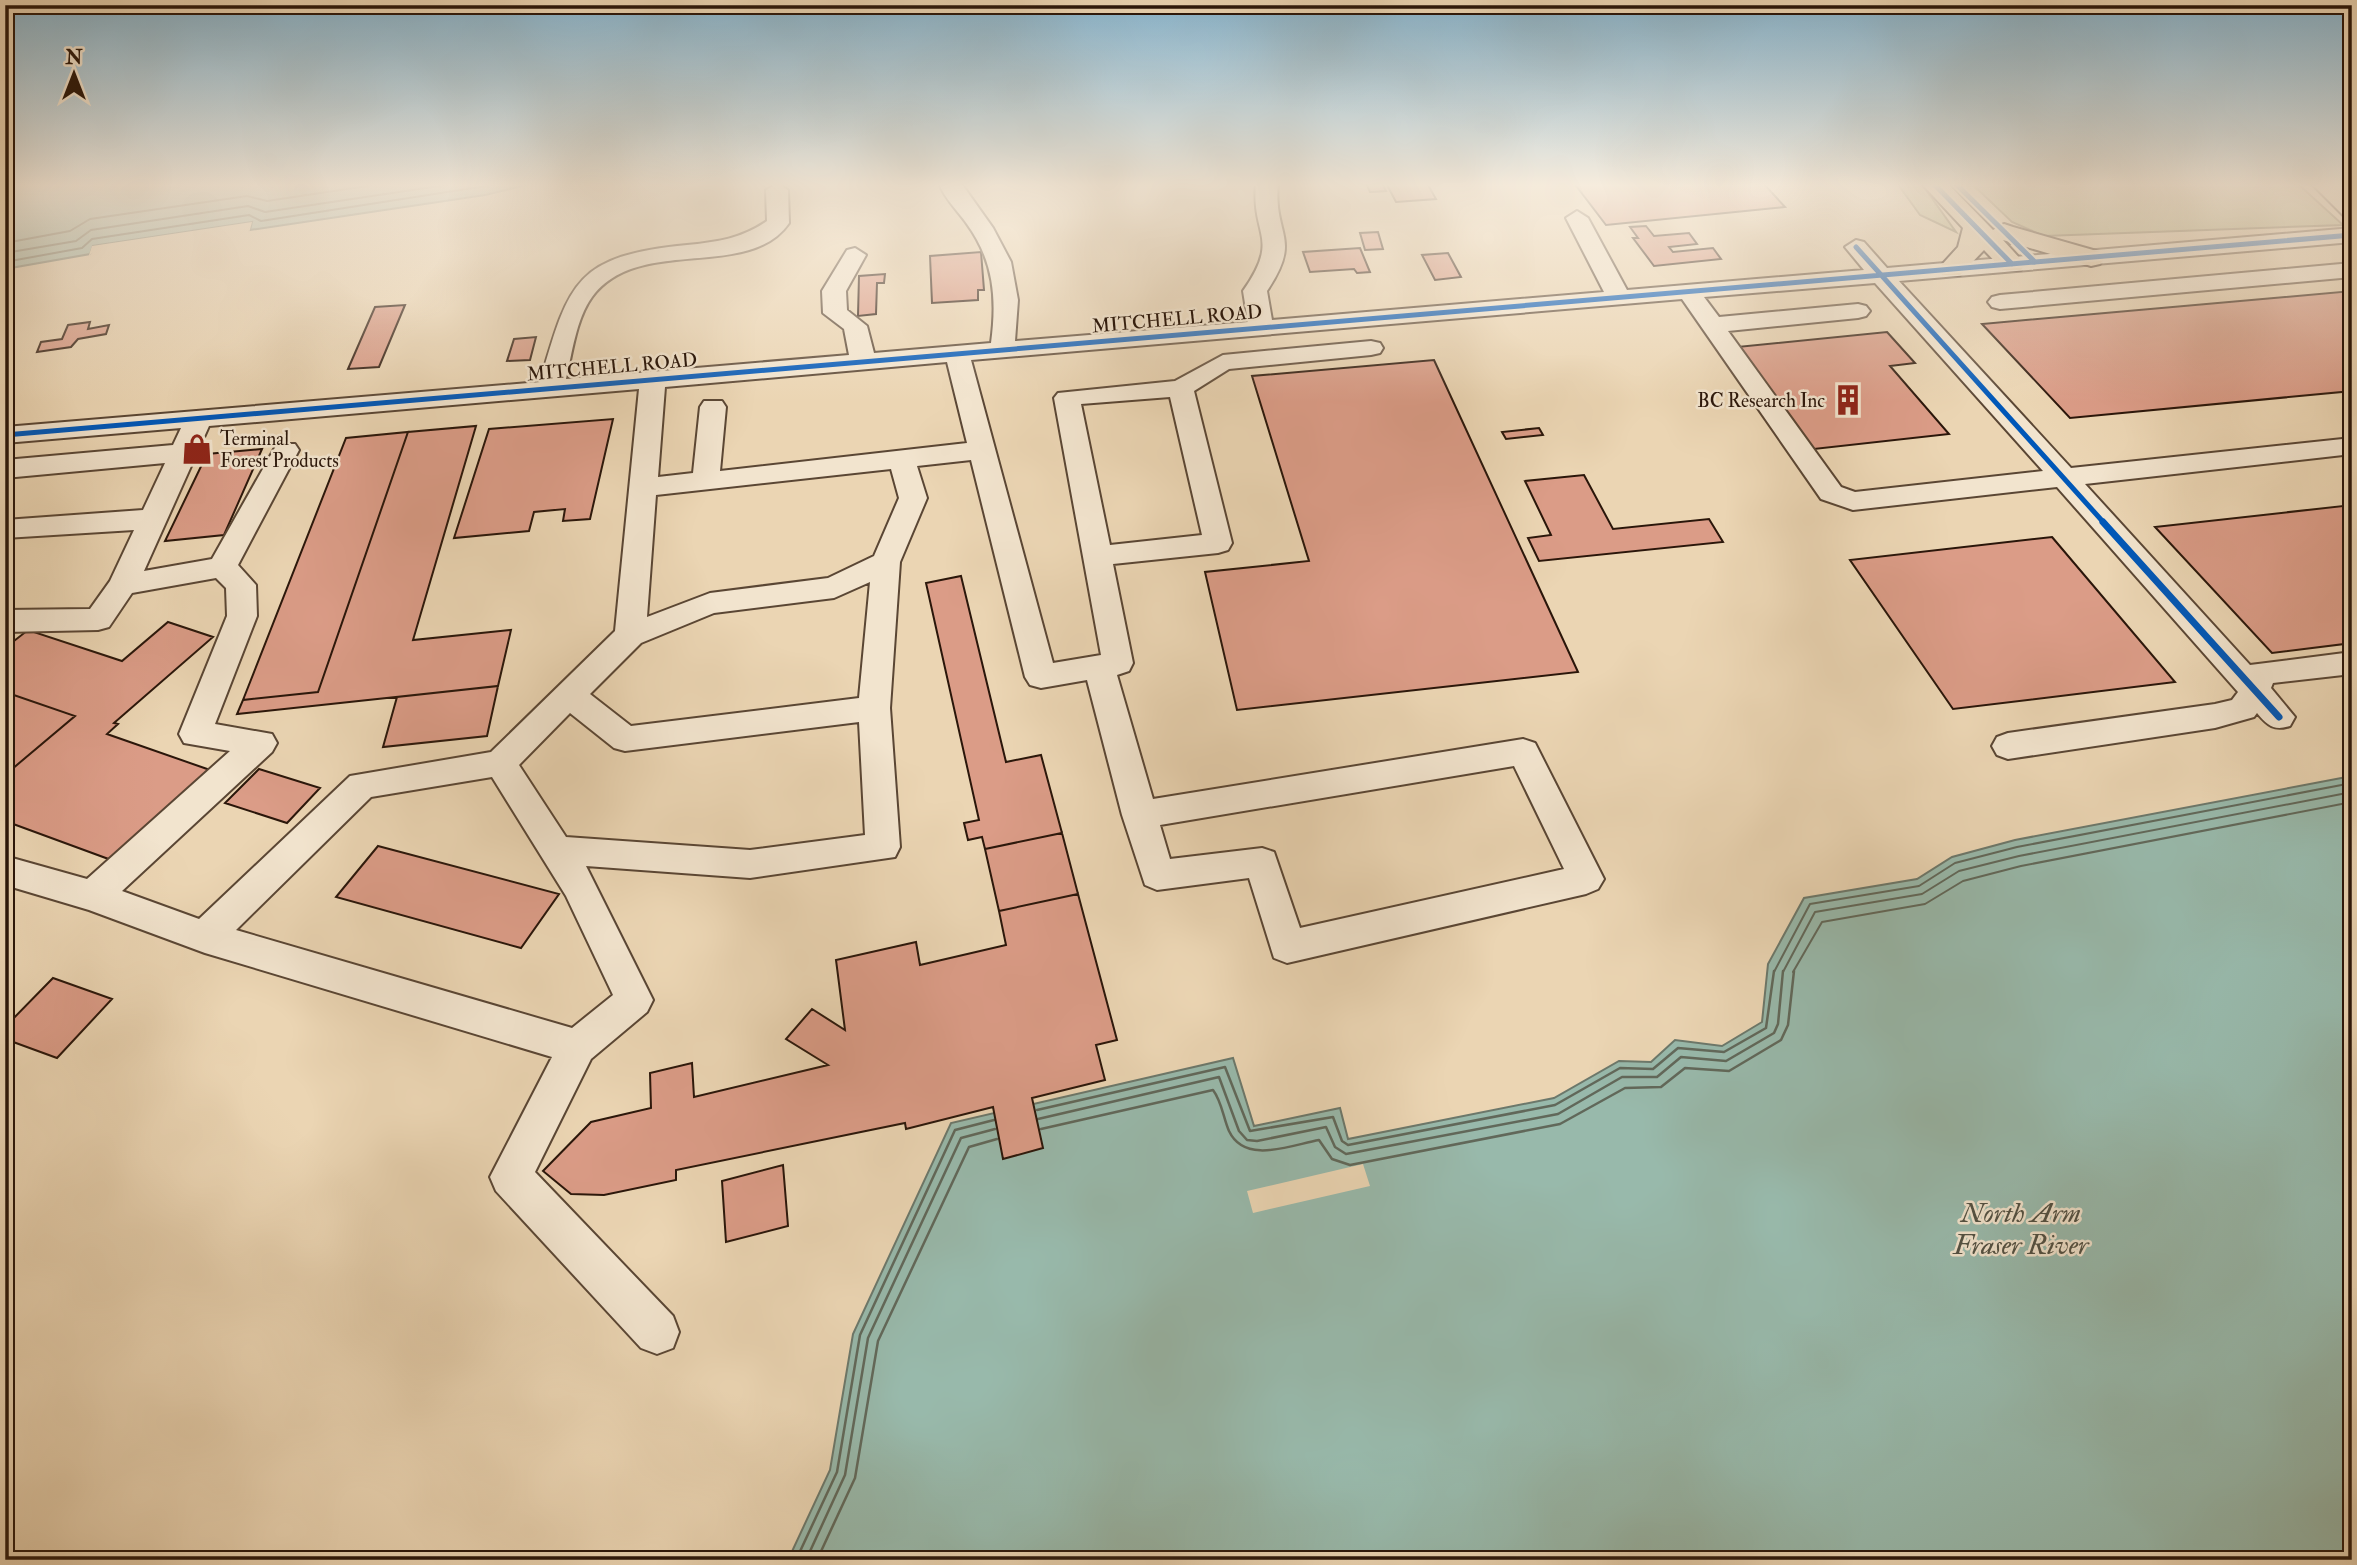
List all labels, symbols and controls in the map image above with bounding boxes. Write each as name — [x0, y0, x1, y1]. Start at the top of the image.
north arrow — [38, 38, 108, 108]
text: N — [64, 46, 83, 70]
street label: MITCHELL ROAD — [1091, 300, 1263, 338]
street label: MITCHELL ROAD — [526, 348, 698, 386]
building icon: BC Research Inc — [1831, 383, 1865, 417]
place label: BC Research Inc — [1697, 389, 1825, 413]
place label: Terminal Forest Products — [220, 427, 339, 473]
shop icon: Terminal Forest Products — [180, 432, 214, 466]
water label: North Arm Fraser River — [1952, 1196, 2090, 1263]

